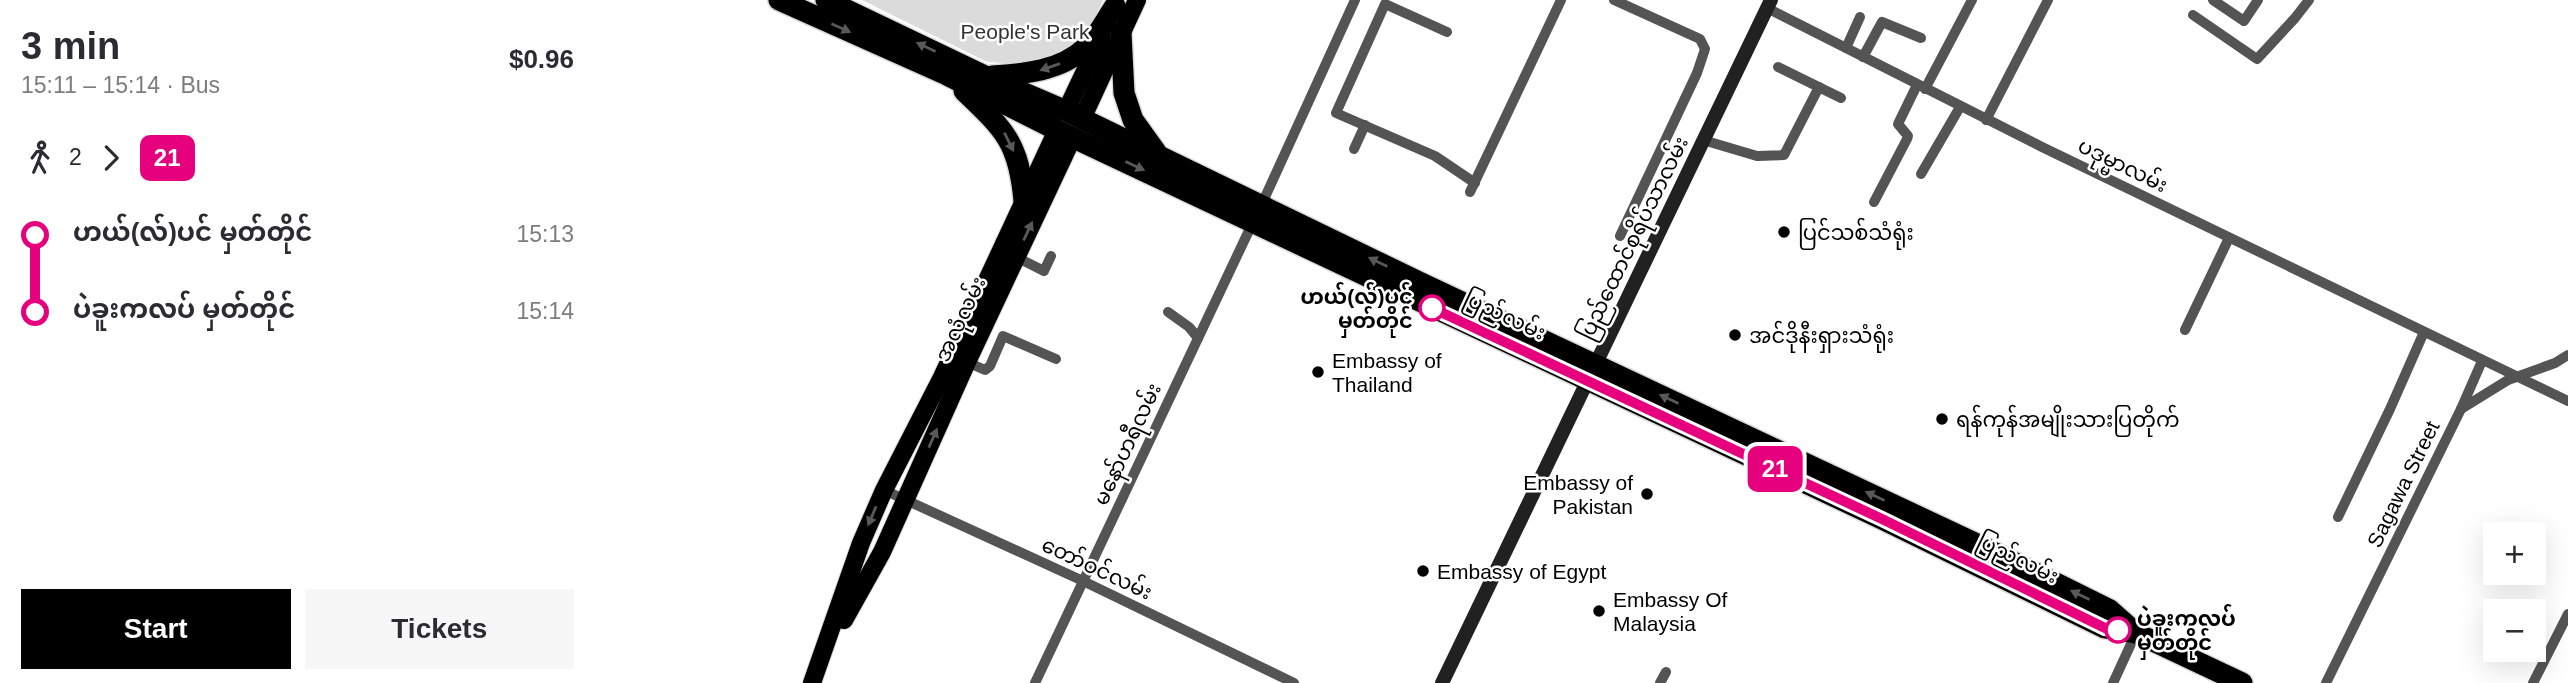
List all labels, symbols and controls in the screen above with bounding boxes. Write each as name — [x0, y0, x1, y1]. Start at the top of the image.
park label: People's Park — [961, 20, 1090, 43]
one-way arrow — [831, 23, 852, 34]
text: 3 min — [21, 25, 120, 67]
one-way arrow — [916, 41, 936, 53]
text: $0.96 — [509, 44, 574, 74]
one-way arrow — [1039, 62, 1060, 73]
text: 15:11 – 15:14 · Bus — [21, 72, 220, 98]
street label: ပဒုမ္မာလမ်း — [2072, 130, 2173, 202]
street label: ပြည်ထောင်စုရိပ်သာလမ်း — [1570, 131, 1698, 346]
one-way arrow — [1003, 132, 1015, 152]
icon: walk — [21, 139, 59, 177]
icon: forward — [92, 139, 130, 177]
text: 2 — [69, 144, 82, 170]
text: 21 — [154, 144, 181, 171]
one-way arrow — [1125, 160, 1145, 172]
text: ဟယ်(လ်)ပင် မှတ်တိုင် — [73, 217, 312, 247]
place label: ပြင်သစ်သံရုံး — [1798, 217, 1914, 250]
text: 15:13 — [516, 221, 574, 247]
one-way arrow — [1022, 221, 1034, 241]
marker: ပြင်သစ်သံရုံး — [1776, 224, 1792, 240]
one-way arrow — [1368, 257, 1388, 268]
street label: အလုံလမ်း — [927, 271, 995, 368]
place label: ဟယ်(လ်)ပင် မှတ်တိုင် — [1301, 281, 1413, 338]
street label: ပြည်လမ်း — [1458, 282, 1551, 349]
text: ပဲခူးကလပ် မှတ်တိုင် — [73, 294, 295, 324]
marker: ဟယ်(လ်)ပင် မှတ်တိုင် — [1419, 295, 1445, 321]
text: 15:14 — [516, 298, 574, 324]
place label: အင်ဒိုနီးရှားသံရုံး — [1749, 320, 1894, 353]
marker: အင်ဒိုနီးရှားသံရုံး — [1727, 327, 1743, 343]
place label: Embassy of Thailand — [1332, 349, 1442, 396]
marker: Embassy of Thailand — [1310, 364, 1326, 380]
street label: မနော်ဟရီလမ်း — [1085, 378, 1171, 511]
one-way arrow — [1659, 393, 1679, 405]
place label: ရန်ကုန်အမျိုးသားပြတိုက် — [1956, 404, 2179, 438]
marker: ရန်ကုန်အမျိုးသားပြတိုက် — [1934, 411, 1950, 427]
street label: Sagawa Street — [2362, 417, 2444, 551]
one-way arrow — [927, 428, 939, 448]
line badge: 21 — [1743, 446, 1807, 492]
text: 21 — [1762, 455, 1788, 482]
place label: Embassy of Pakistan — [1523, 471, 1633, 518]
marker: Embassy of Pakistan — [1639, 486, 1655, 502]
one-way arrow — [1865, 490, 1885, 502]
one-way arrow — [866, 506, 878, 526]
map controls — [2483, 522, 2546, 662]
button: + — [2483, 522, 2546, 585]
street label: ပြည်လမ်း — [1971, 525, 2064, 593]
street label: တော်ဝင်လမ်း — [1038, 529, 1158, 604]
place label: Embassy of Egypt — [1437, 560, 1606, 583]
marker: Embassy of Egypt — [1415, 563, 1431, 579]
place label: Embassy Of Malaysia — [1613, 588, 1728, 635]
button: Start — [21, 589, 291, 669]
button: Tickets — [305, 589, 574, 669]
one-way arrow — [2070, 589, 2090, 601]
button: − — [2483, 599, 2546, 662]
marker: Embassy Of Malaysia — [1591, 603, 1607, 619]
place label: ပဲခူးကလပ် မှတ်တိုင် — [2137, 603, 2236, 660]
marker: ပဲခူးကလပ် မှတ်တိုင် — [2105, 617, 2131, 643]

